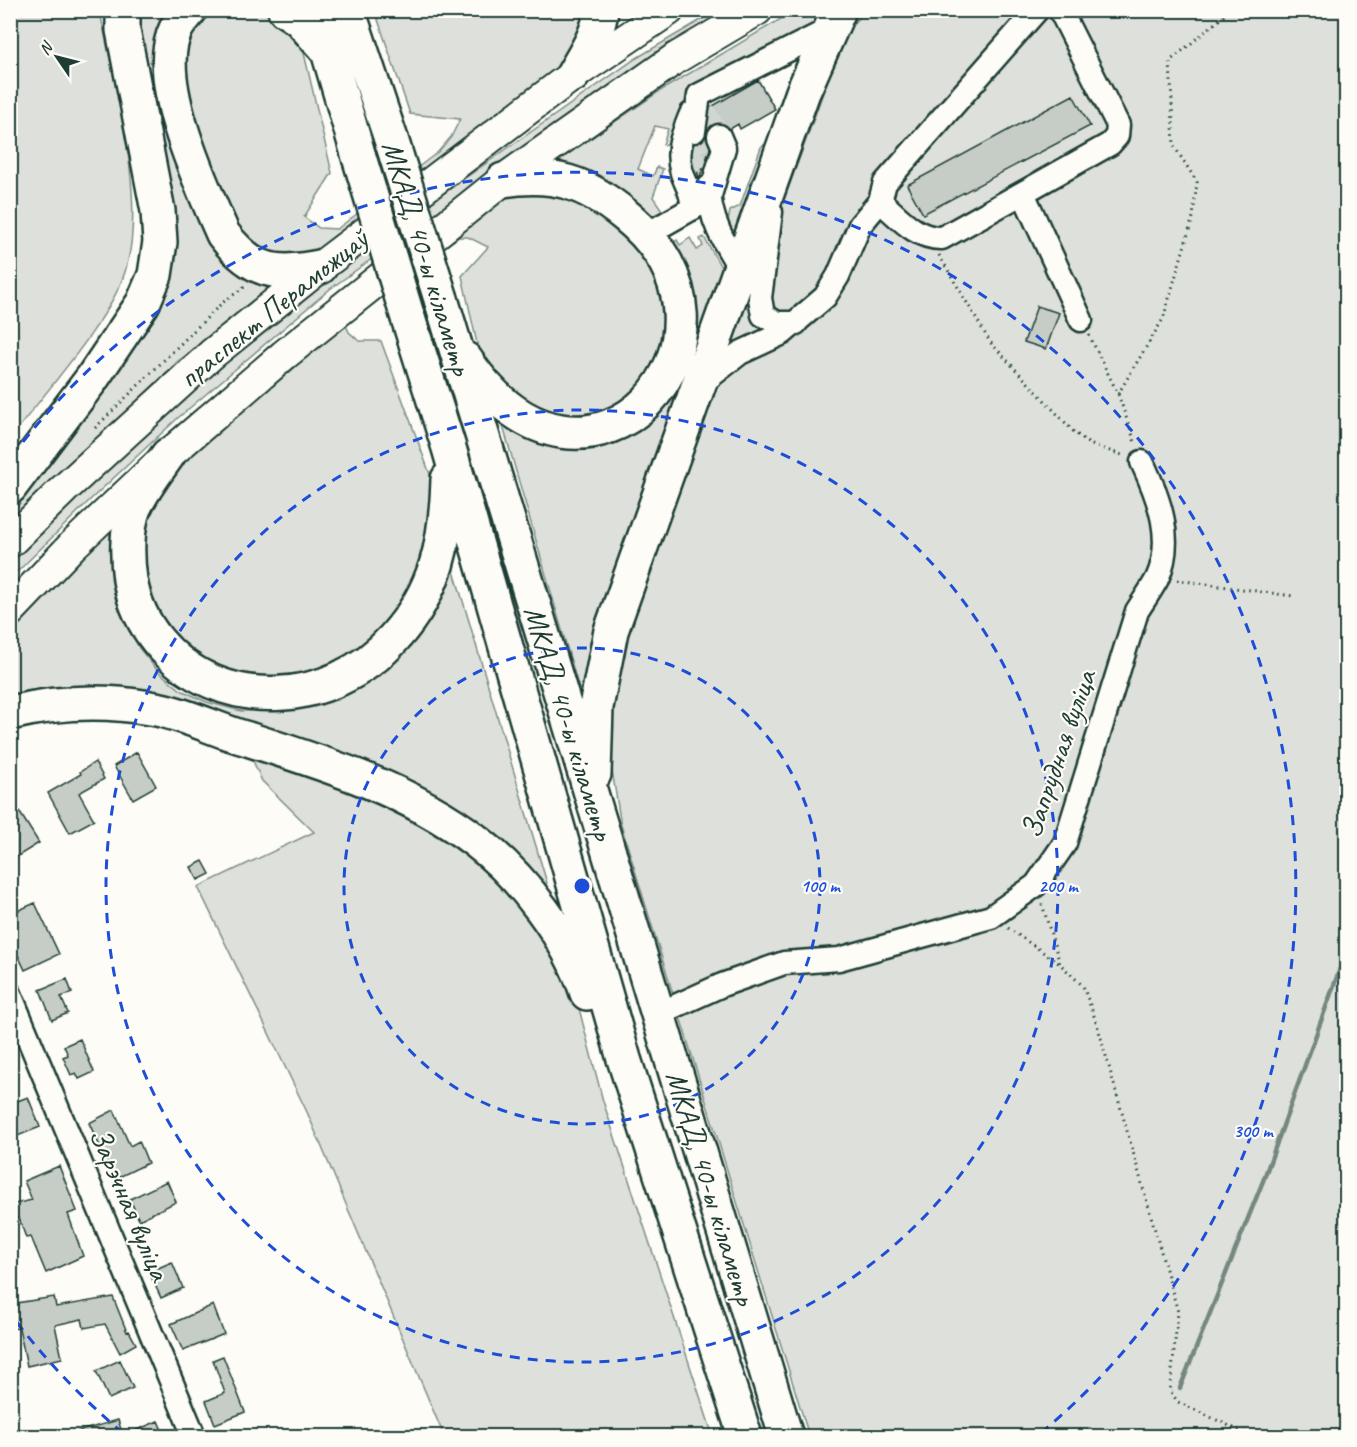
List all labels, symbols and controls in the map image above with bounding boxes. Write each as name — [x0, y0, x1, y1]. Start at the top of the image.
north arrow — [27, 27, 87, 87]
text: N — [34, 37, 58, 59]
street label: МКАД, 40-ы кіламетр — [373, 136, 481, 381]
street label: праспект Пераможцаў — [170, 218, 377, 396]
street label: МКАД, 40-ы кіламетр — [515, 601, 623, 846]
street label: Запрудная вуліца — [1012, 663, 1105, 843]
text: 100 m — [801, 875, 841, 897]
text: 200 m — [1039, 875, 1079, 897]
centre of rings — [572, 876, 592, 896]
street label: МКАД, 40-ы кіламетр — [657, 1066, 765, 1311]
text: 300 m — [1234, 1120, 1274, 1142]
street label: Зарэчная вуліца — [81, 1122, 180, 1288]

